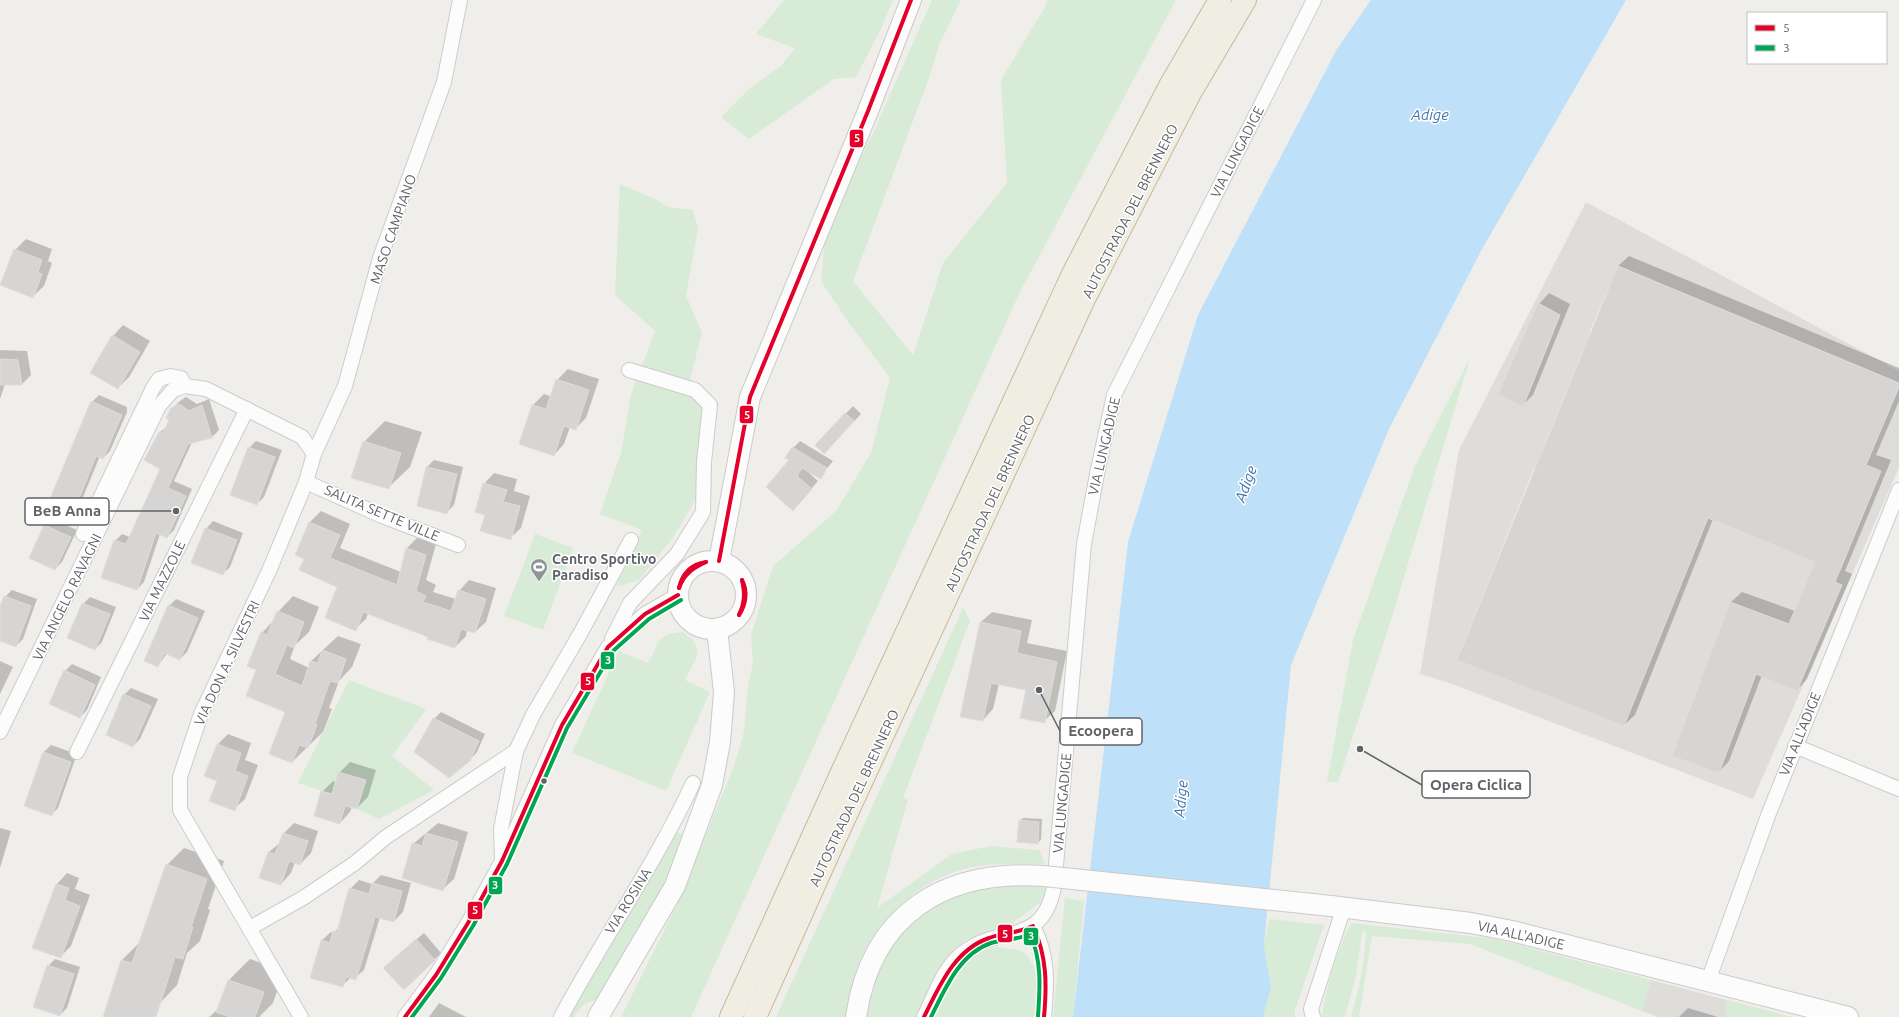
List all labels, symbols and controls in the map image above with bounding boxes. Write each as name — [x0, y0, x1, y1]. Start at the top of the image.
legend — [1747, 12, 1887, 64]
text: 5 — [1783, 21, 1790, 34]
text: 3 — [1783, 41, 1790, 54]
street label: VIA LUNGADIGE — [1207, 104, 1267, 200]
water label: Adige — [1410, 106, 1449, 123]
street label: AUTOSTRADA DEL BRENNERO — [1079, 121, 1181, 301]
line badge: 5 — [849, 129, 864, 148]
text: 5 — [854, 132, 860, 144]
street label: MASO CAMPIANO — [367, 172, 419, 286]
street label: VIA LUNGADIGE — [1085, 395, 1123, 497]
line badge: 5 — [739, 405, 754, 424]
text: 5 — [744, 409, 750, 421]
street label: AUTOSTRADA DEL BRENNERO — [942, 412, 1038, 594]
water label: Adige — [1231, 463, 1260, 505]
street label: SALITA SETTE VILLE — [322, 482, 442, 544]
callout: BeB Anna — [25, 498, 109, 525]
text: BeB Anna — [33, 502, 101, 519]
street label: VIA ANGELO RAVAGNI — [29, 531, 105, 663]
street label: VIA MAZZOLE — [136, 538, 188, 624]
place label: Centro Sportivo Paradiso — [552, 551, 657, 583]
sports icon: Centro Sportivo Paradiso — [529, 557, 549, 582]
street label: VIA DON A. SILVESTRI — [191, 598, 263, 728]
line badge: 3 — [600, 651, 615, 670]
text: 3 — [605, 654, 611, 666]
line badge: 5 — [580, 672, 595, 691]
text: 5 — [585, 675, 591, 687]
street label: VIA ALL'ADIGE — [1776, 690, 1824, 778]
street label: AUTOSTRADA DEL BRENNERO — [806, 707, 902, 889]
callout: Ecoopera — [1060, 718, 1142, 745]
text: Ecoopera — [1068, 722, 1134, 739]
street label: VIA LUNGADIGE — [1050, 752, 1074, 854]
callout: Opera Ciclica — [1422, 771, 1530, 798]
unlabelled marker — [539, 776, 549, 786]
text: Opera Ciclica — [1430, 776, 1522, 793]
water label: Adige — [1170, 779, 1191, 819]
street label: VIA ROSINA — [602, 865, 654, 937]
line badge: 3 — [488, 876, 503, 895]
text: 3 — [492, 879, 498, 891]
line badge: 5 — [467, 901, 483, 920]
text: 5 — [472, 904, 478, 916]
street label: VIA ALL'ADIGE — [1476, 917, 1566, 953]
line badge: 5 — [997, 924, 1013, 943]
line badge: 3 — [1023, 927, 1039, 946]
text: 5 — [1002, 928, 1008, 940]
text: 3 — [1028, 930, 1034, 942]

